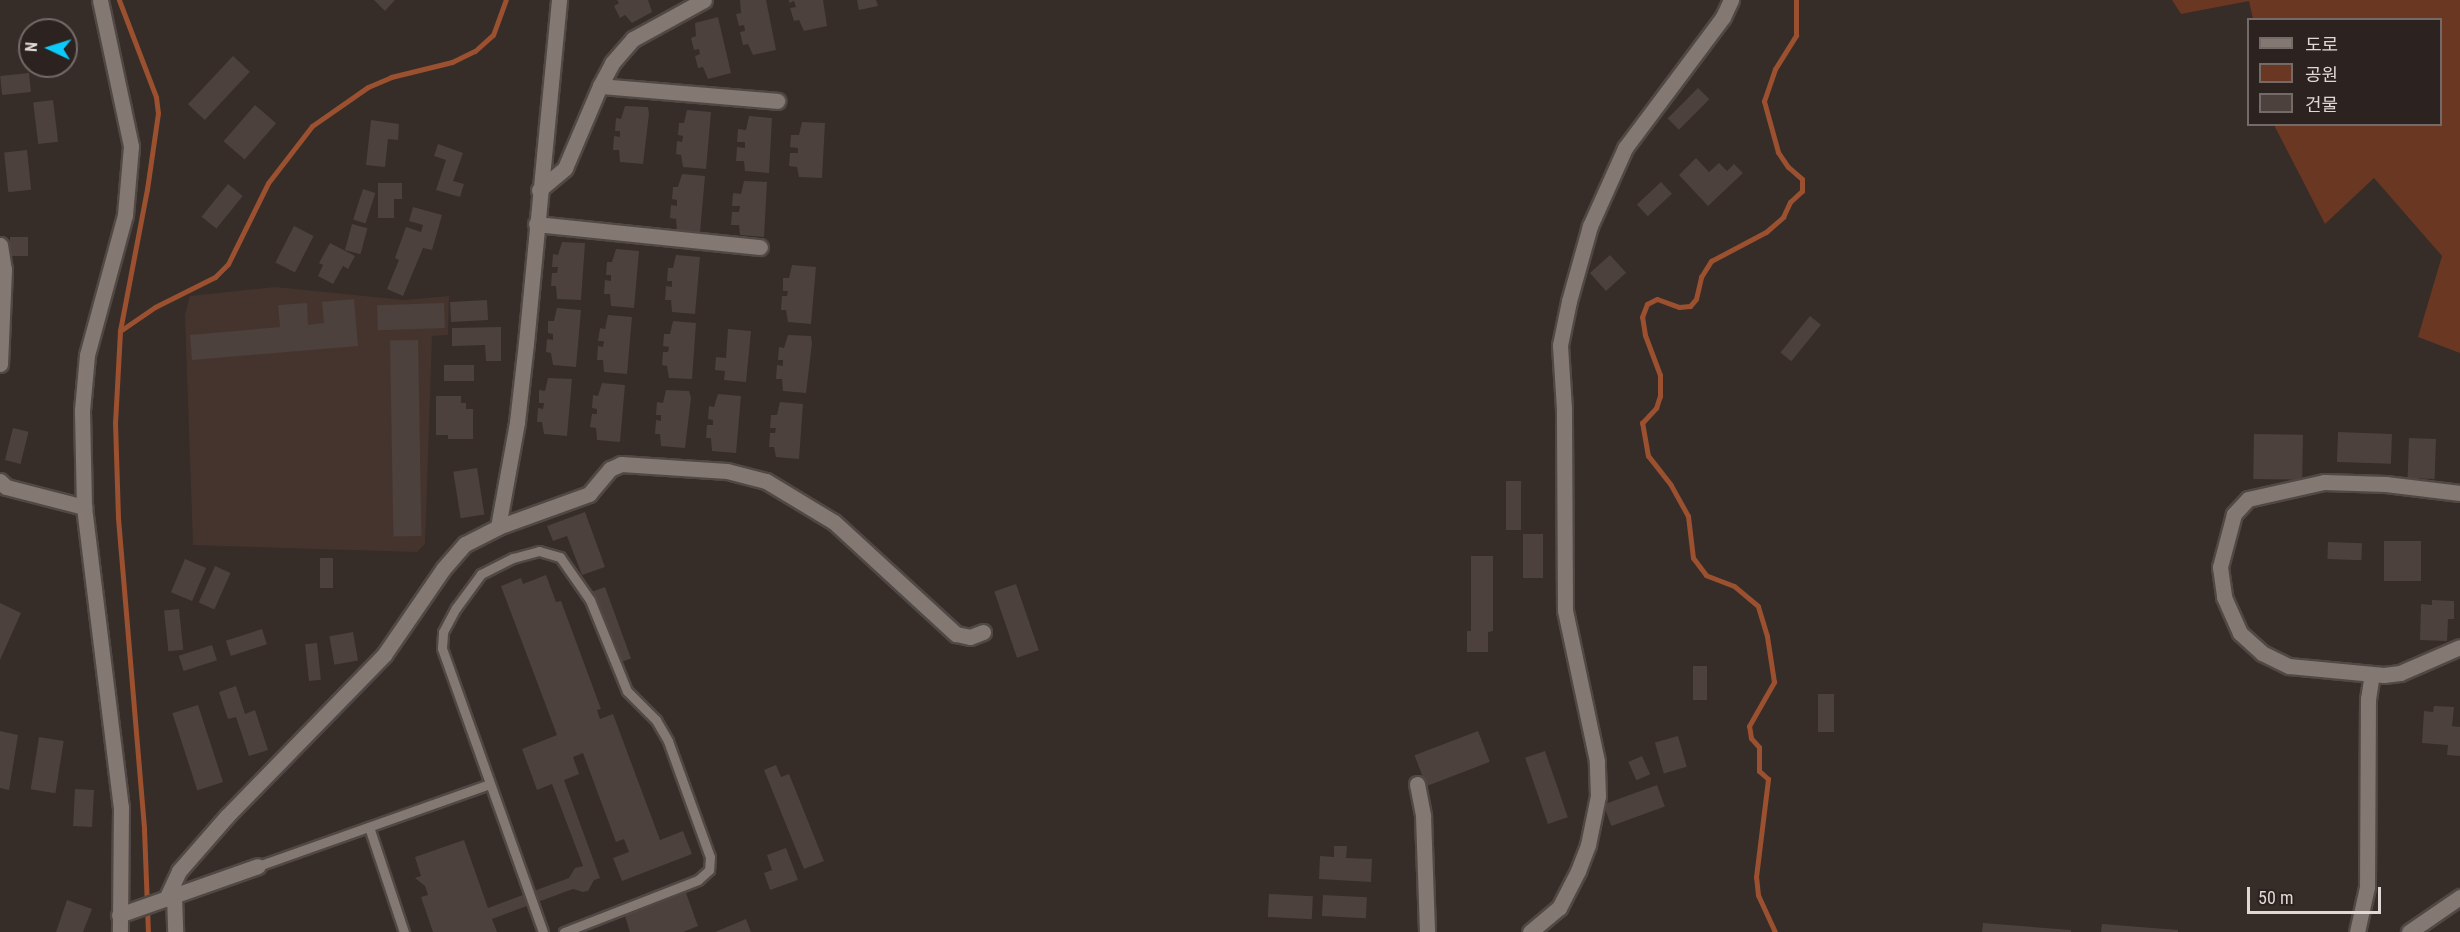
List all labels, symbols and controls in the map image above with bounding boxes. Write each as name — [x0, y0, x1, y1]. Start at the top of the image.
north arrow — [18, 18, 78, 78]
legend — [2247, 18, 2442, 126]
text: 도로 — [2305, 34, 2338, 55]
text: N — [22, 41, 41, 52]
text: 공원 — [2305, 64, 2338, 85]
text: 건물 — [2305, 94, 2338, 115]
scale bar — [2250, 875, 2384, 913]
text: 50 m — [2258, 887, 2293, 908]

